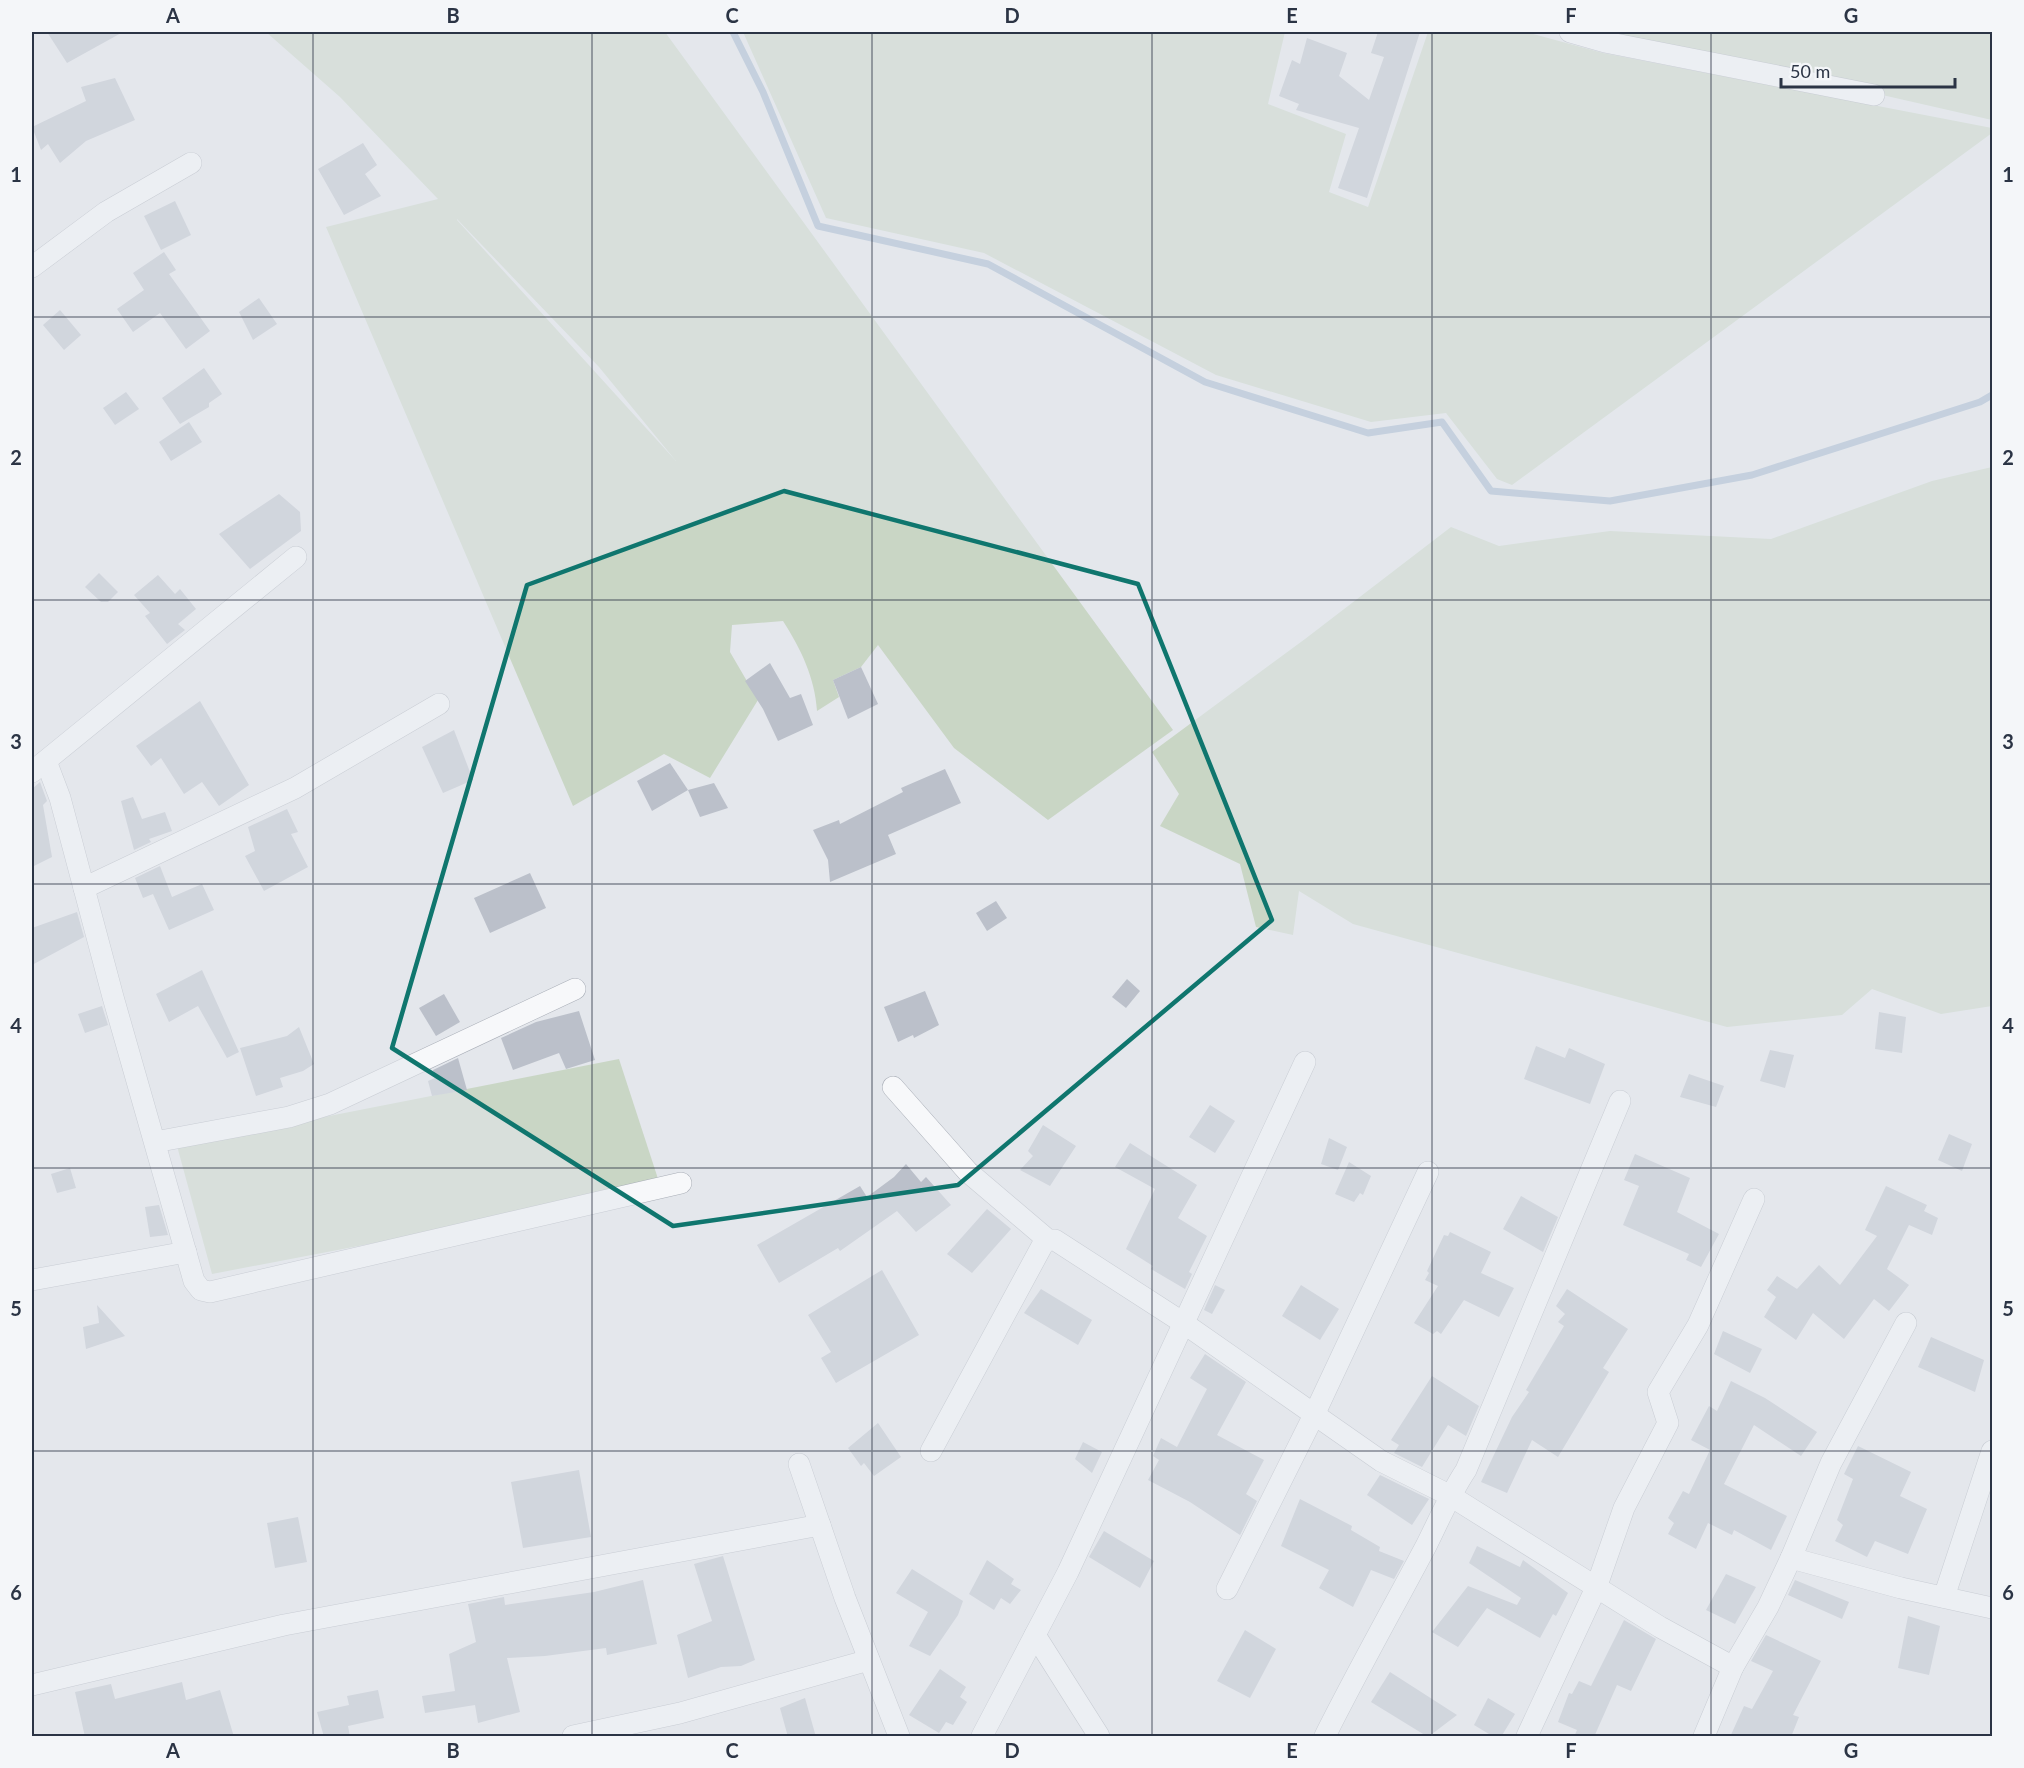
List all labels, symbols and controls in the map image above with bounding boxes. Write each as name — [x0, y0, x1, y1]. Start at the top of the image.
text: A — [165, 3, 180, 27]
text: B — [446, 3, 460, 27]
text: C — [725, 3, 739, 27]
text: D — [1004, 3, 1020, 27]
text: E — [1286, 3, 1298, 27]
text: F — [1565, 3, 1577, 27]
text: G — [1844, 3, 1858, 27]
scale bar — [1781, 51, 1955, 89]
text: 50 m — [1790, 60, 1830, 82]
text: 1 — [10, 162, 22, 186]
text: 1 — [2002, 162, 2014, 186]
text: 2 — [10, 445, 22, 469]
text: 2 — [2002, 445, 2014, 469]
text: 3 — [10, 729, 22, 753]
text: 3 — [2002, 729, 2014, 753]
text: 4 — [10, 1013, 22, 1037]
text: 4 — [2002, 1013, 2014, 1037]
text: 5 — [10, 1296, 22, 1320]
text: 5 — [2002, 1296, 2014, 1320]
text: 6 — [10, 1580, 22, 1604]
text: 6 — [2002, 1580, 2014, 1604]
text: A — [165, 1738, 180, 1762]
text: B — [446, 1738, 460, 1762]
text: C — [725, 1738, 739, 1762]
text: D — [1004, 1738, 1020, 1762]
text: E — [1286, 1738, 1298, 1762]
text: F — [1565, 1738, 1577, 1762]
text: G — [1844, 1738, 1858, 1762]

